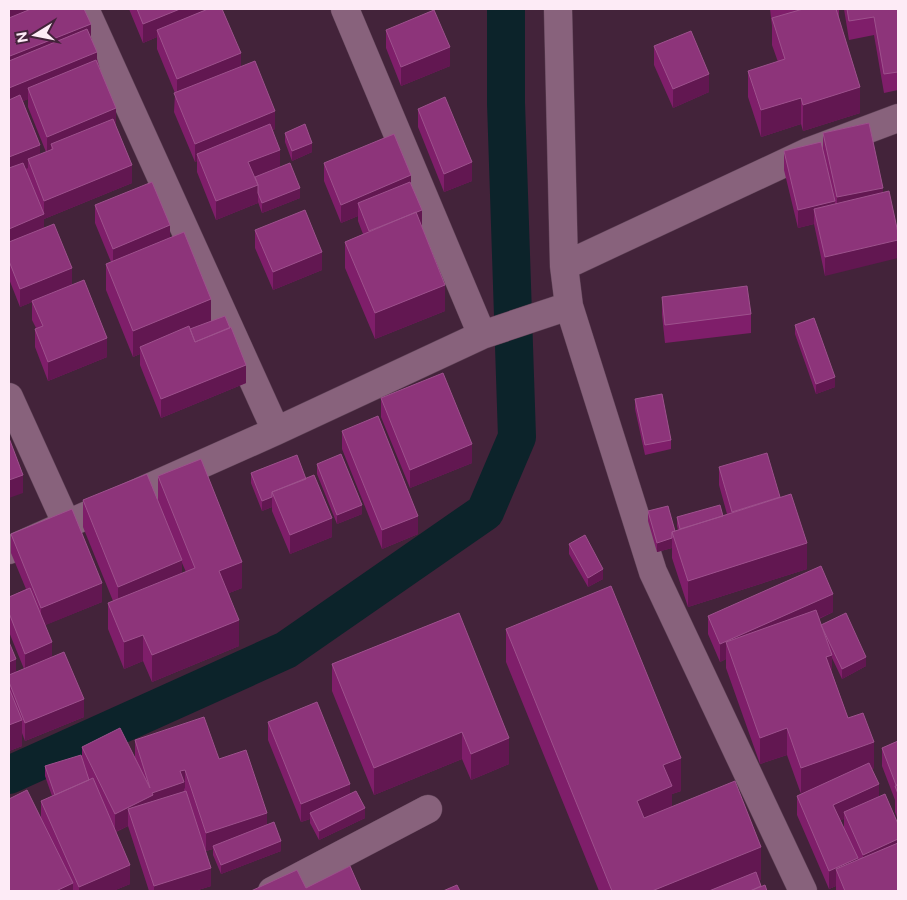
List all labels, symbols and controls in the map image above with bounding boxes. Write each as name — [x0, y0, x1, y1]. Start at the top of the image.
north arrow — [10, 10, 60, 60]
text: N — [13, 30, 31, 44]

